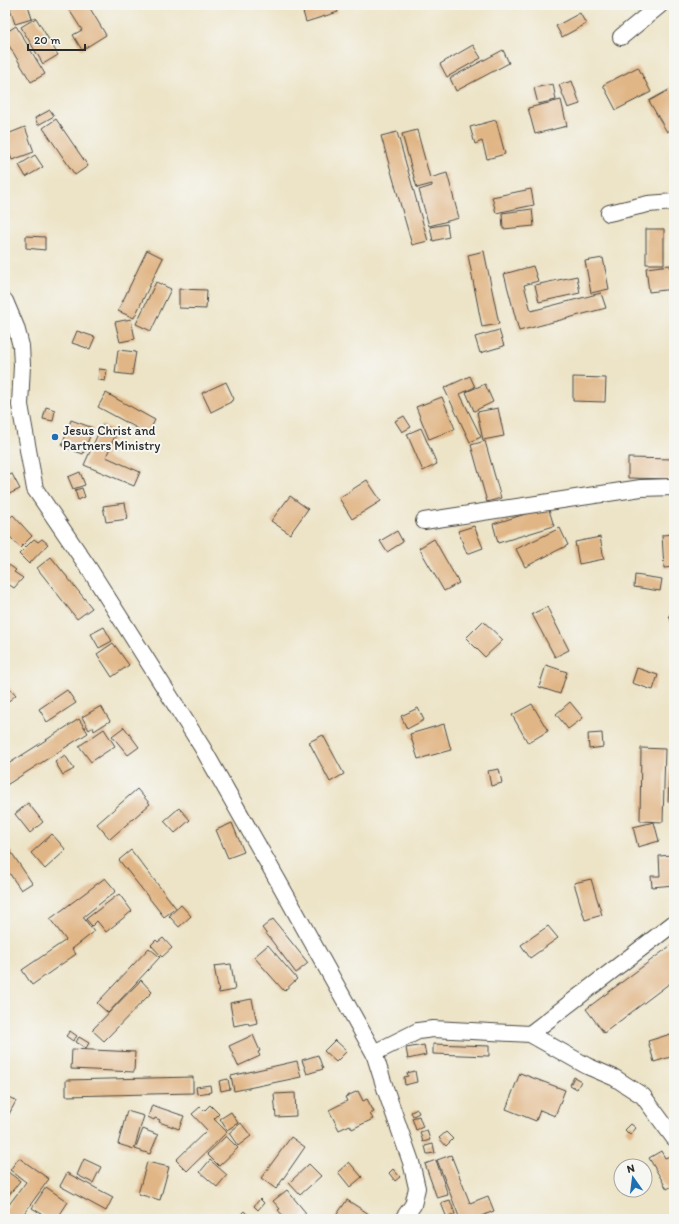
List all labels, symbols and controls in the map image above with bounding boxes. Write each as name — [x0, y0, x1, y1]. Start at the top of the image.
scale bar — [28, 26, 85, 52]
text: 20 m — [34, 33, 61, 47]
place label: Jesus Christ and Partners Ministry — [63, 423, 160, 453]
marker: Jesus Christ and Partners Ministry — [50, 432, 60, 442]
north arrow — [613, 1158, 653, 1198]
text: N — [626, 1162, 636, 1176]

